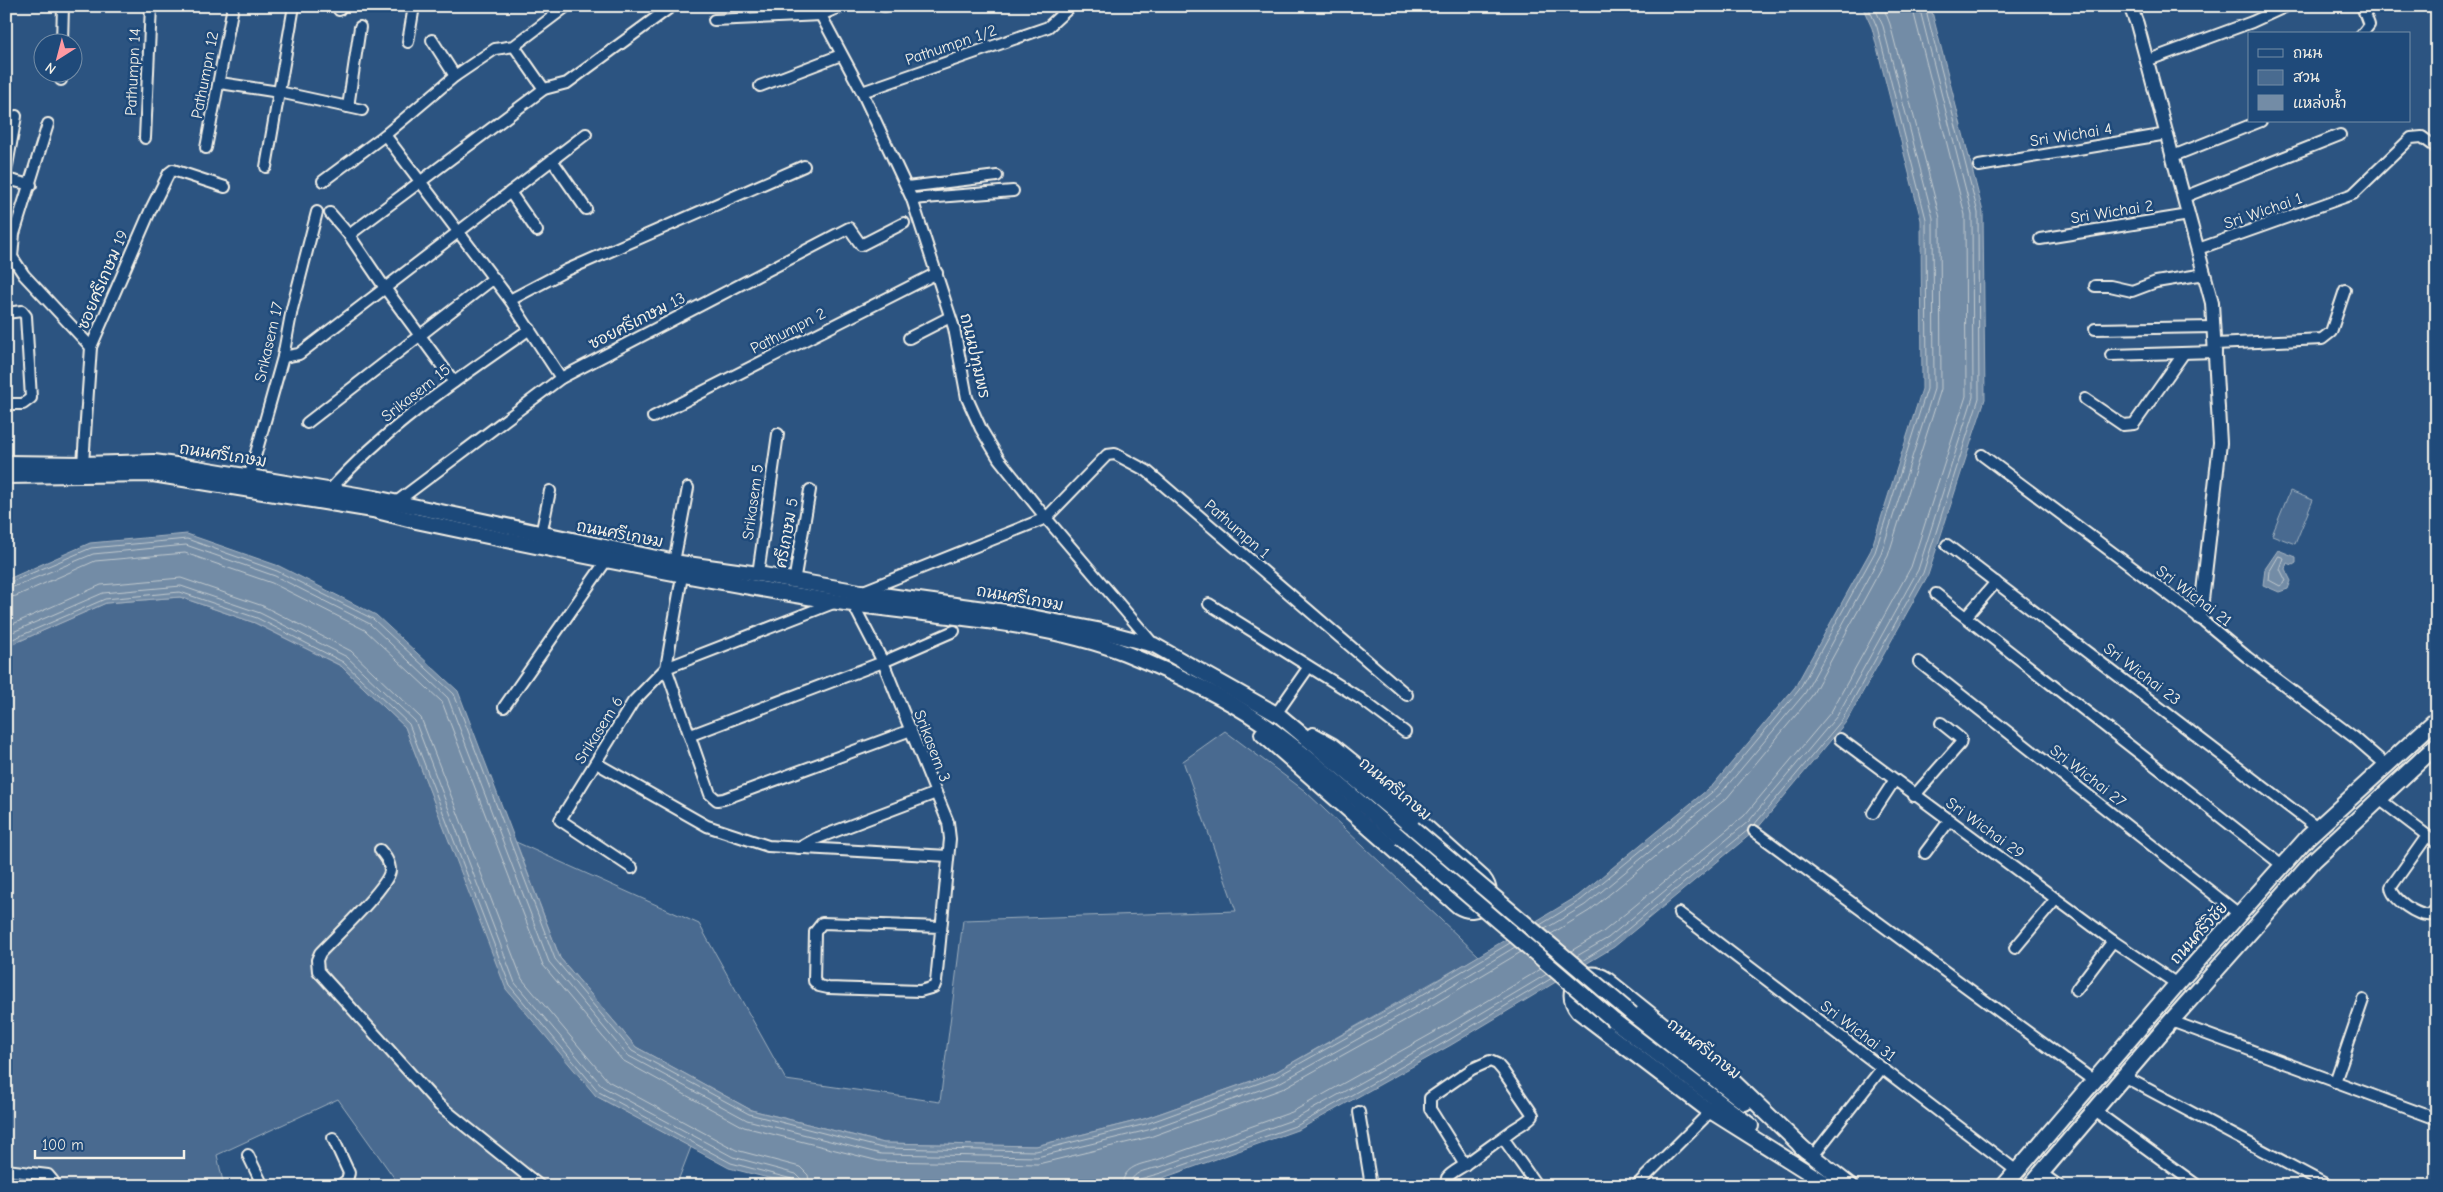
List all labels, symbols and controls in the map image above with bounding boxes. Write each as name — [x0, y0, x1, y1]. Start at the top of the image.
street label: Pathumpn 1/2 — [903, 21, 999, 69]
street label: Pathumpn 14 — [122, 28, 144, 116]
street label: Pathumpn 12 — [188, 30, 222, 120]
north arrow — [32, 32, 82, 82]
legend — [2248, 32, 2410, 122]
text: ถนน — [2293, 44, 2322, 62]
text: N — [42, 59, 59, 78]
text: สวน — [2293, 68, 2320, 86]
text: แหล่งน้ำ — [2293, 89, 2347, 112]
street label: Sri Wichai 4 — [2029, 120, 2113, 150]
street label: Sri Wichai 1 — [2222, 189, 2304, 233]
street label: Sri Wichai 2 — [2069, 197, 2155, 227]
street label: ซอยศรีเกษม 19 — [72, 227, 132, 332]
street label: ซอยศรีเกษม 13 — [585, 287, 688, 353]
street label: Srikasem 17 — [251, 300, 287, 384]
street label: Pathumpn 2 — [747, 304, 829, 358]
street label: ถนนปทุมพร — [954, 311, 995, 401]
street label: Srikasem 15 — [378, 360, 454, 426]
street label: ถนนศรีเกษม — [178, 437, 268, 471]
street label: Srikasem 5 — [739, 463, 767, 541]
street label: ศรีเกษม 5 — [770, 496, 802, 569]
street label: Pathumpn 1 — [1201, 496, 1273, 562]
street label: ถนนศรีเกษม — [575, 515, 665, 551]
street label: Sri Wichai 21 — [2153, 562, 2235, 630]
street label: ถนนศรีเกษม — [975, 580, 1065, 615]
street label: Sri Wichai 23 — [2100, 639, 2184, 709]
street label: Srikasem 6 — [571, 693, 627, 767]
street label: Srikasem 3 — [910, 707, 954, 785]
street label: Sri Wichai 27 — [2047, 741, 2130, 811]
street label: ถนนศรีเกษม — [1355, 752, 1436, 824]
street label: Sri Wichai 29 — [1942, 794, 2028, 862]
street label: ถนนศรีวิชัย — [2165, 897, 2232, 968]
street label: Sri Wichai 31 — [1817, 997, 1899, 1065]
street label: ถนนศรีเกษม — [1664, 1013, 1745, 1083]
scale bar — [35, 1127, 184, 1159]
text: 100 m — [42, 1136, 84, 1154]

